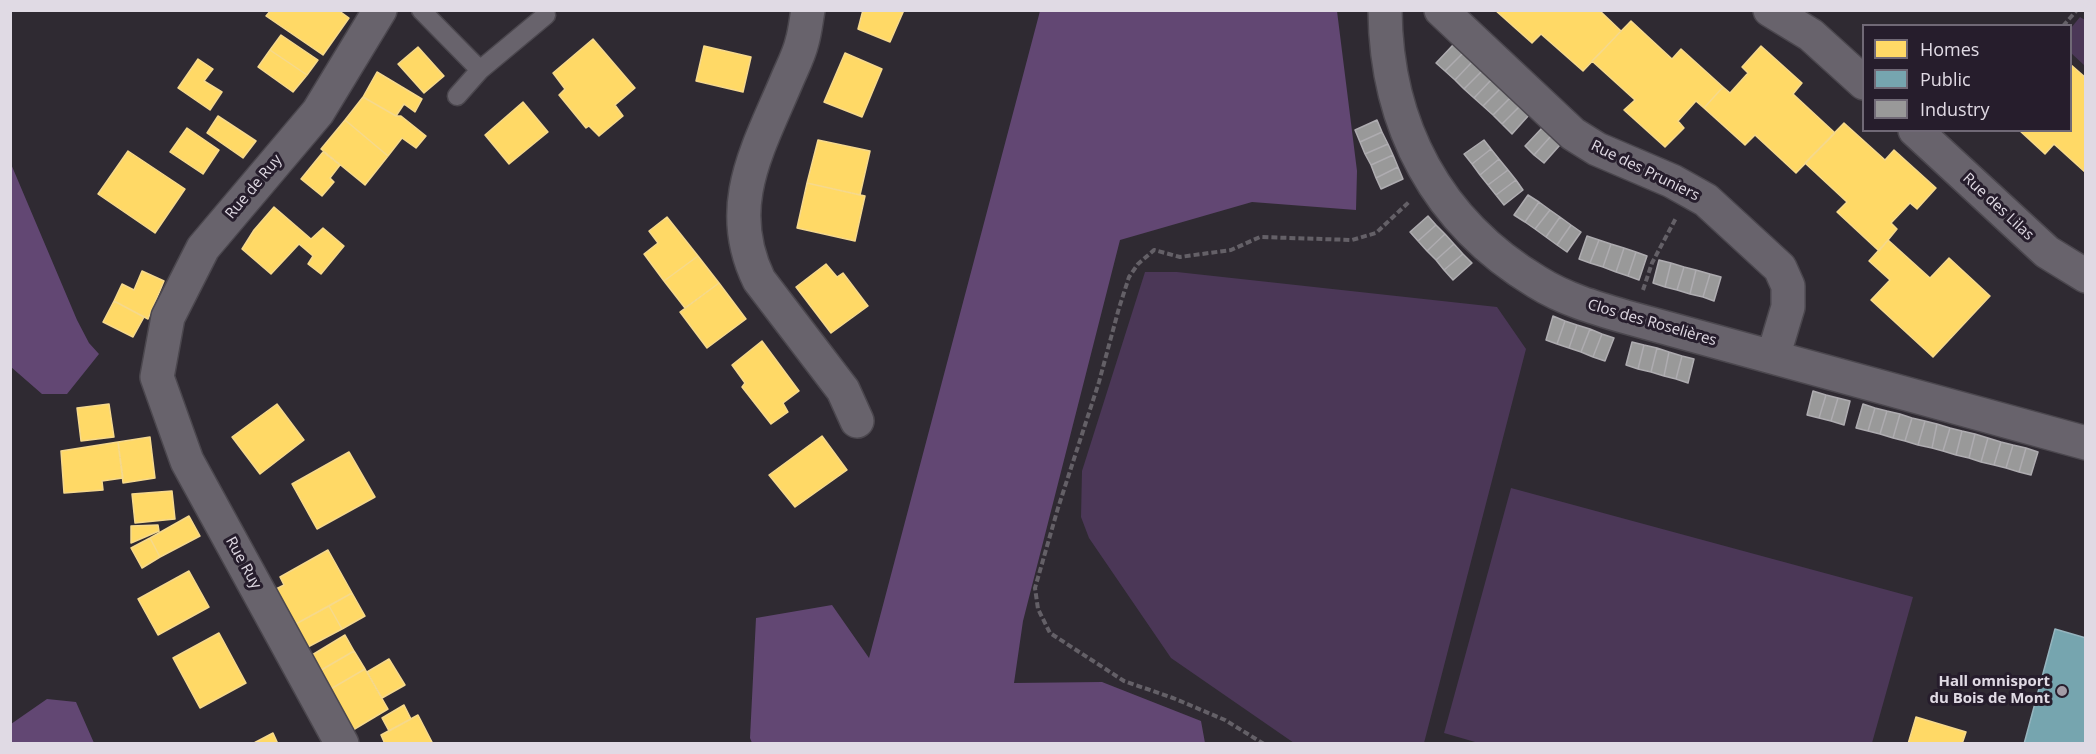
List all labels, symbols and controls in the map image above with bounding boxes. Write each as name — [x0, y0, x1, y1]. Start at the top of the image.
legend — [1862, 24, 2072, 132]
text: Homes — [1920, 37, 1979, 61]
text: Public — [1920, 67, 1971, 91]
text: Industry — [1920, 97, 1990, 121]
street label: Rue des Pruniers — [1588, 137, 1702, 205]
street label: Rue de Ruy — [222, 151, 286, 223]
street label: Rue des Lilas — [1959, 170, 2037, 244]
street label: Clos des Roselières — [1585, 296, 1719, 350]
street label: Rue Ruy — [221, 534, 265, 592]
place label: Hall omnisport du Bois de Mont — [1929, 673, 2050, 708]
marker: Hall omnisport du Bois de Mont — [2055, 684, 2069, 698]

